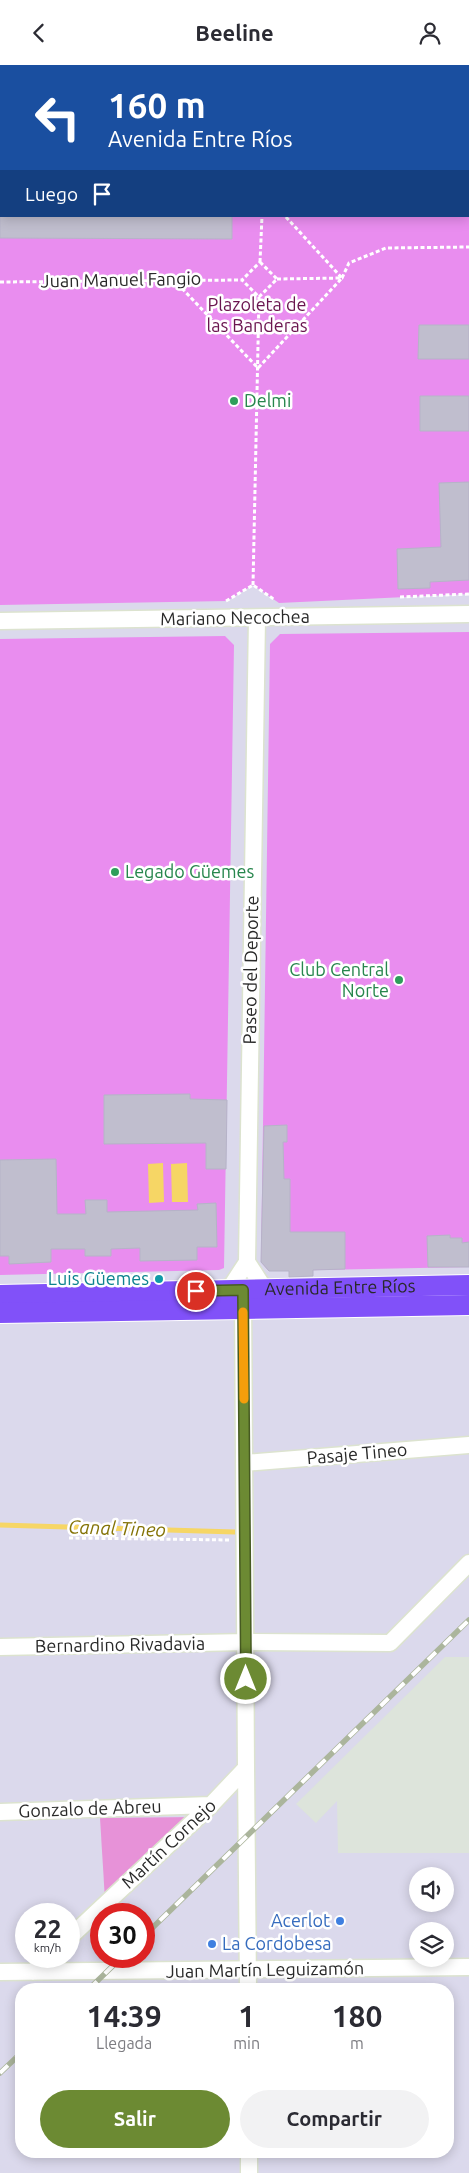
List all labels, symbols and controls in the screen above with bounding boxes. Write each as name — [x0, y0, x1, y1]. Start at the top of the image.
icon: back — [25, 19, 53, 47]
icon: person — [416, 19, 444, 47]
text: Beeline — [195, 20, 274, 45]
icon: left — [25, 85, 90, 150]
text: 160 m — [108, 85, 206, 125]
text: Avenida Entre Ríos — [108, 126, 293, 151]
icon: arrive — [88, 180, 116, 208]
text: Luego — [25, 183, 78, 205]
street label: Juan Manuel Fangio — [41, 268, 201, 290]
park label: Plazoleta de las Banderas — [206, 294, 308, 335]
place label: Delmi — [244, 390, 291, 410]
marker: Delmi — [228, 395, 240, 407]
street label: Mariano Necochea — [160, 606, 310, 628]
place label: Legado Güemes — [125, 861, 254, 881]
marker: Legado Güemes — [109, 866, 121, 878]
street label: Paseo del Deporte — [239, 895, 261, 1045]
place label: Club Central Norte — [289, 959, 389, 1000]
marker: Club Central Norte — [393, 974, 405, 986]
place label: Luis Güemes — [48, 1268, 149, 1288]
pin — [175, 1270, 217, 1312]
marker: Luis Güemes — [153, 1273, 165, 1285]
street label: Avenida Entre Ríos — [264, 1275, 416, 1298]
icon: arrive — [182, 1277, 210, 1305]
street label: Pasaje Tineo — [306, 1439, 408, 1467]
water label: Canal Tineo — [68, 1515, 166, 1541]
street label: Bernardino Rivadavia — [35, 1633, 205, 1655]
position arrow — [219, 1652, 271, 1704]
street label: Martín Cornejo — [117, 1795, 219, 1892]
street label: Gonzalo de Abreu — [18, 1796, 162, 1820]
map controls — [409, 1867, 454, 1967]
button: sound — [409, 1867, 454, 1912]
speed limit sign: 30 — [90, 1903, 155, 1968]
place label: Acerlot — [271, 1910, 330, 1930]
text: 22 — [33, 1915, 62, 1943]
marker: Acerlot — [334, 1915, 346, 1927]
button: layers — [409, 1922, 454, 1967]
place label: La Cordobesa — [222, 1933, 332, 1953]
marker: La Cordobesa — [206, 1938, 218, 1950]
text: km/h — [34, 1941, 61, 1954]
street label: Juan Martín Leguizamón — [166, 1957, 364, 1981]
text: 14:39 — [87, 1999, 162, 2033]
text: 1 — [238, 1999, 255, 2033]
text: 180 — [332, 1999, 382, 2033]
text: Llegada — [96, 2034, 152, 2052]
text: min — [233, 2034, 260, 2052]
text: m — [350, 2034, 364, 2052]
button: Salir — [40, 2090, 230, 2148]
button: Compartir — [240, 2090, 429, 2148]

